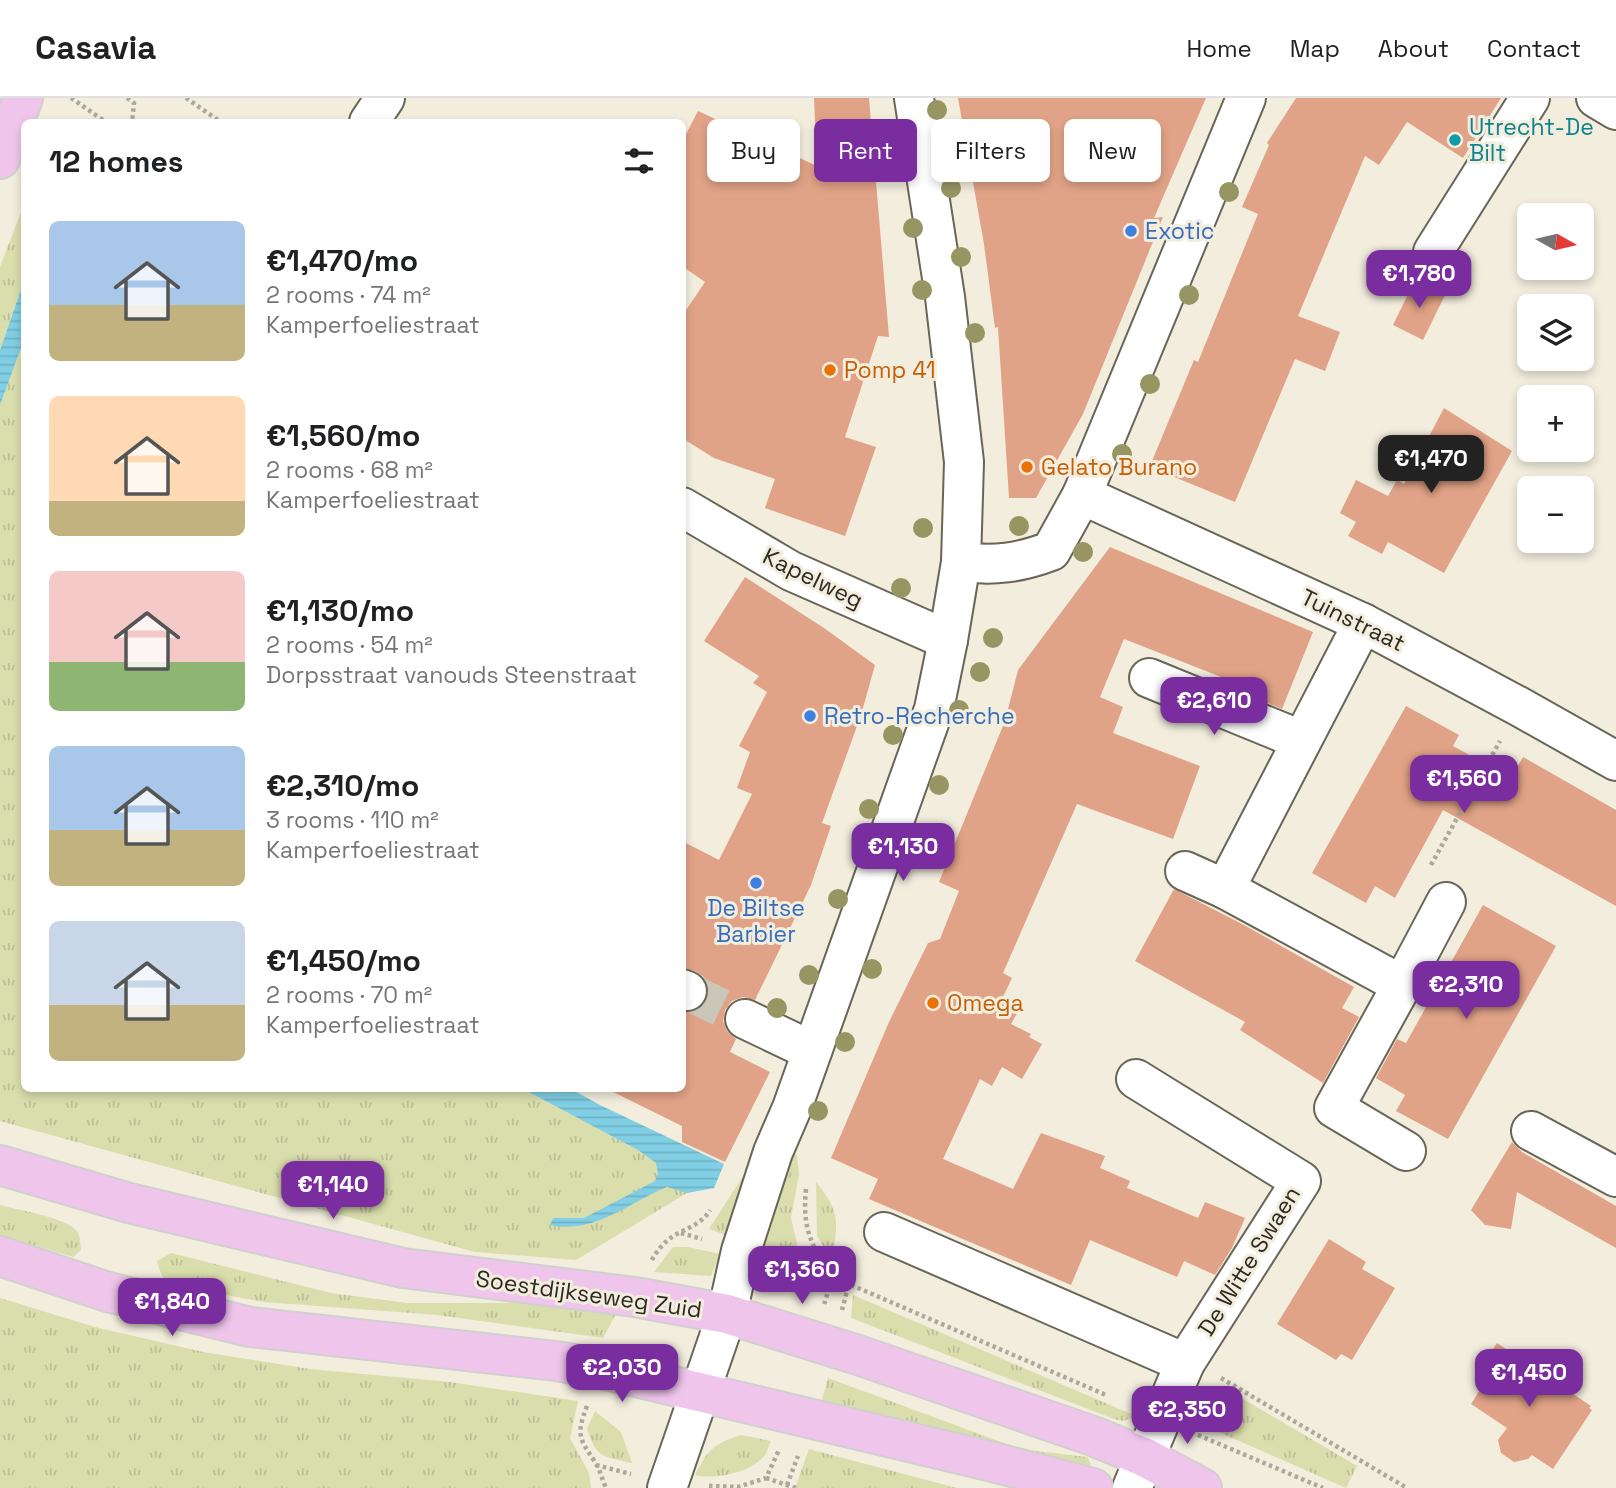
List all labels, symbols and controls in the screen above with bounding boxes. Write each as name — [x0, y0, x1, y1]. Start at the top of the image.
text: Casavia — [35, 27, 156, 69]
text: Home — [1186, 33, 1252, 64]
text: Map — [1290, 33, 1340, 64]
text: About — [1378, 33, 1449, 64]
text: Contact — [1487, 33, 1581, 64]
place label: Utrecht-De Bilt — [1469, 112, 1594, 168]
chip: Buy — [707, 119, 800, 182]
chip: Rent — [814, 119, 917, 182]
chip: Filters — [931, 119, 1050, 182]
chip: New — [1064, 119, 1161, 182]
marker: Utrecht-De Bilt — [1447, 132, 1463, 148]
text: 12 homes — [49, 142, 184, 181]
icon: filters — [620, 142, 658, 180]
north arrow — [1517, 203, 1594, 280]
map controls — [1517, 203, 1594, 553]
place label: Exotic — [1145, 216, 1215, 246]
marker: Exotic — [1123, 223, 1139, 239]
text: €1,470/mo — [266, 241, 418, 280]
icon: home — [105, 249, 189, 333]
pin: €1,780 — [1362, 250, 1476, 310]
text: €1,780 — [1382, 258, 1456, 288]
text: 2 rooms · 74 m² — [266, 280, 431, 310]
button: layers — [1517, 294, 1594, 371]
text: Kamperfoeliestraat — [266, 310, 480, 340]
place label: Pomp 41 — [844, 355, 936, 385]
marker: Pomp 41 — [822, 362, 838, 378]
button: + — [1517, 385, 1594, 462]
text: €1,560/mo — [266, 416, 420, 455]
icon: home — [105, 424, 189, 508]
pin: €1,470 — [1374, 436, 1488, 495]
text: €1,470 — [1394, 443, 1468, 473]
place label: Gelato Burano — [1041, 452, 1197, 482]
text: 2 rooms · 68 m² — [266, 455, 433, 485]
marker: Gelato Burano — [1019, 459, 1035, 475]
button: − — [1517, 476, 1594, 553]
text: Kamperfoeliestraat — [266, 485, 480, 515]
street label: Kapelweg — [758, 541, 868, 615]
street label: Tuinstraat — [1296, 582, 1410, 658]
text: €1,130/mo — [266, 591, 414, 630]
icon: home — [105, 599, 189, 683]
text: 2 rooms · 54 m² — [266, 630, 433, 660]
text: Dorpsstraat vanouds Steenstraat — [266, 660, 637, 690]
pin: €2,610 — [1157, 678, 1271, 737]
text: €2,610 — [1176, 685, 1252, 715]
place label: Retro-Recherche — [824, 701, 1015, 731]
marker: Retro-Recherche — [802, 708, 818, 724]
pin: €1,560 — [1407, 756, 1521, 815]
text: €1,560 — [1426, 763, 1502, 793]
text: €2,310/mo — [266, 766, 419, 805]
icon: home — [105, 774, 189, 858]
text: 3 rooms · 110 m² — [266, 805, 439, 835]
pin: €1,130 — [846, 824, 960, 883]
text: €1,130 — [868, 831, 938, 861]
text: Kamperfoeliestraat — [266, 835, 480, 865]
marker: De Biltse Barbier — [748, 875, 764, 891]
place label: De Biltse Barbier — [707, 893, 805, 949]
text: €1,450/mo — [266, 941, 421, 980]
icon: home — [105, 949, 189, 1033]
pin: €2,310 — [1409, 962, 1523, 1021]
text: €2,310 — [1429, 969, 1503, 999]
text: 2 rooms · 70 m² — [266, 980, 432, 1010]
place label: Omega — [947, 988, 1024, 1018]
marker: Omega — [925, 995, 941, 1011]
text: Kamperfoeliestraat — [266, 1010, 480, 1040]
pin: €1,140 — [276, 1162, 390, 1221]
text: €1,140 — [297, 1169, 369, 1199]
street label: De Witte Swaen — [1191, 1181, 1307, 1341]
pin: €1,360 — [745, 1246, 859, 1306]
text: €1,360 — [764, 1254, 840, 1284]
street label: Soestdijkseweg Zuid — [474, 1263, 704, 1325]
pin: €1,840 — [115, 1278, 229, 1338]
text: €1,840 — [134, 1286, 210, 1316]
pin: €2,030 — [565, 1344, 679, 1404]
pin: €1,450 — [1472, 1350, 1586, 1409]
text: €2,030 — [582, 1352, 662, 1382]
text: €1,450 — [1491, 1357, 1567, 1387]
pin: €2,350 — [1130, 1386, 1244, 1446]
text: €2,350 — [1148, 1394, 1226, 1424]

